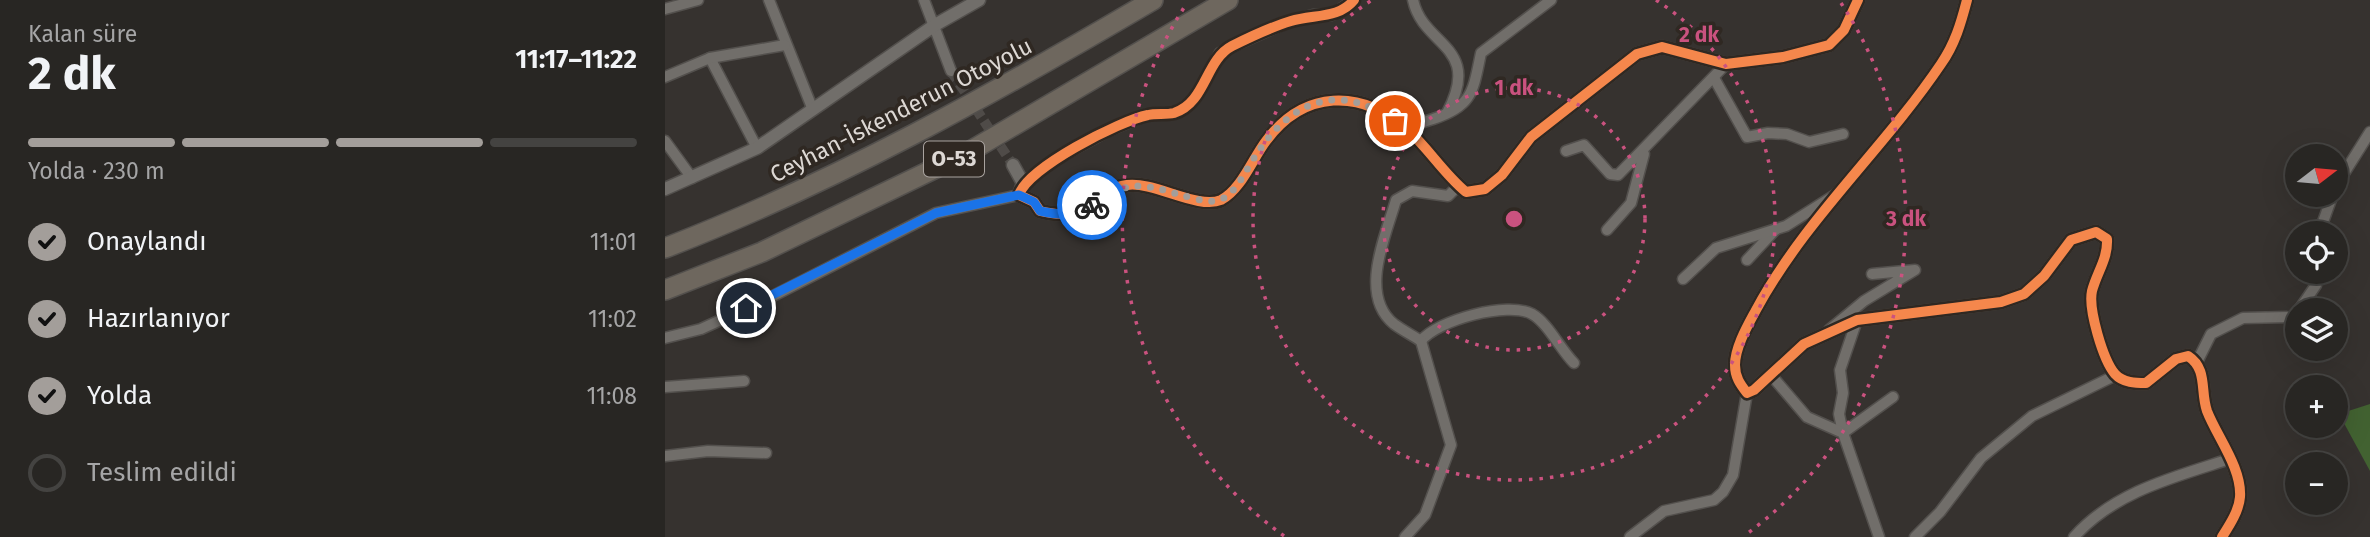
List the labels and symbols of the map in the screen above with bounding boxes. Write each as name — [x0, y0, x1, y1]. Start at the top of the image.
text: 2 dk — [1679, 22, 1719, 48]
street label: Ceyhan-İskenderun Otoyolu — [765, 32, 1037, 188]
text: 1 dk — [1495, 75, 1534, 101]
pin — [1365, 91, 1425, 151]
road number: O-53 — [924, 142, 984, 176]
north arrow — [2285, 144, 2349, 206]
courier — [1057, 170, 1127, 240]
text: 3 dk — [1885, 206, 1926, 232]
centre of rings — [1502, 207, 1526, 231]
pin — [716, 278, 776, 338]

